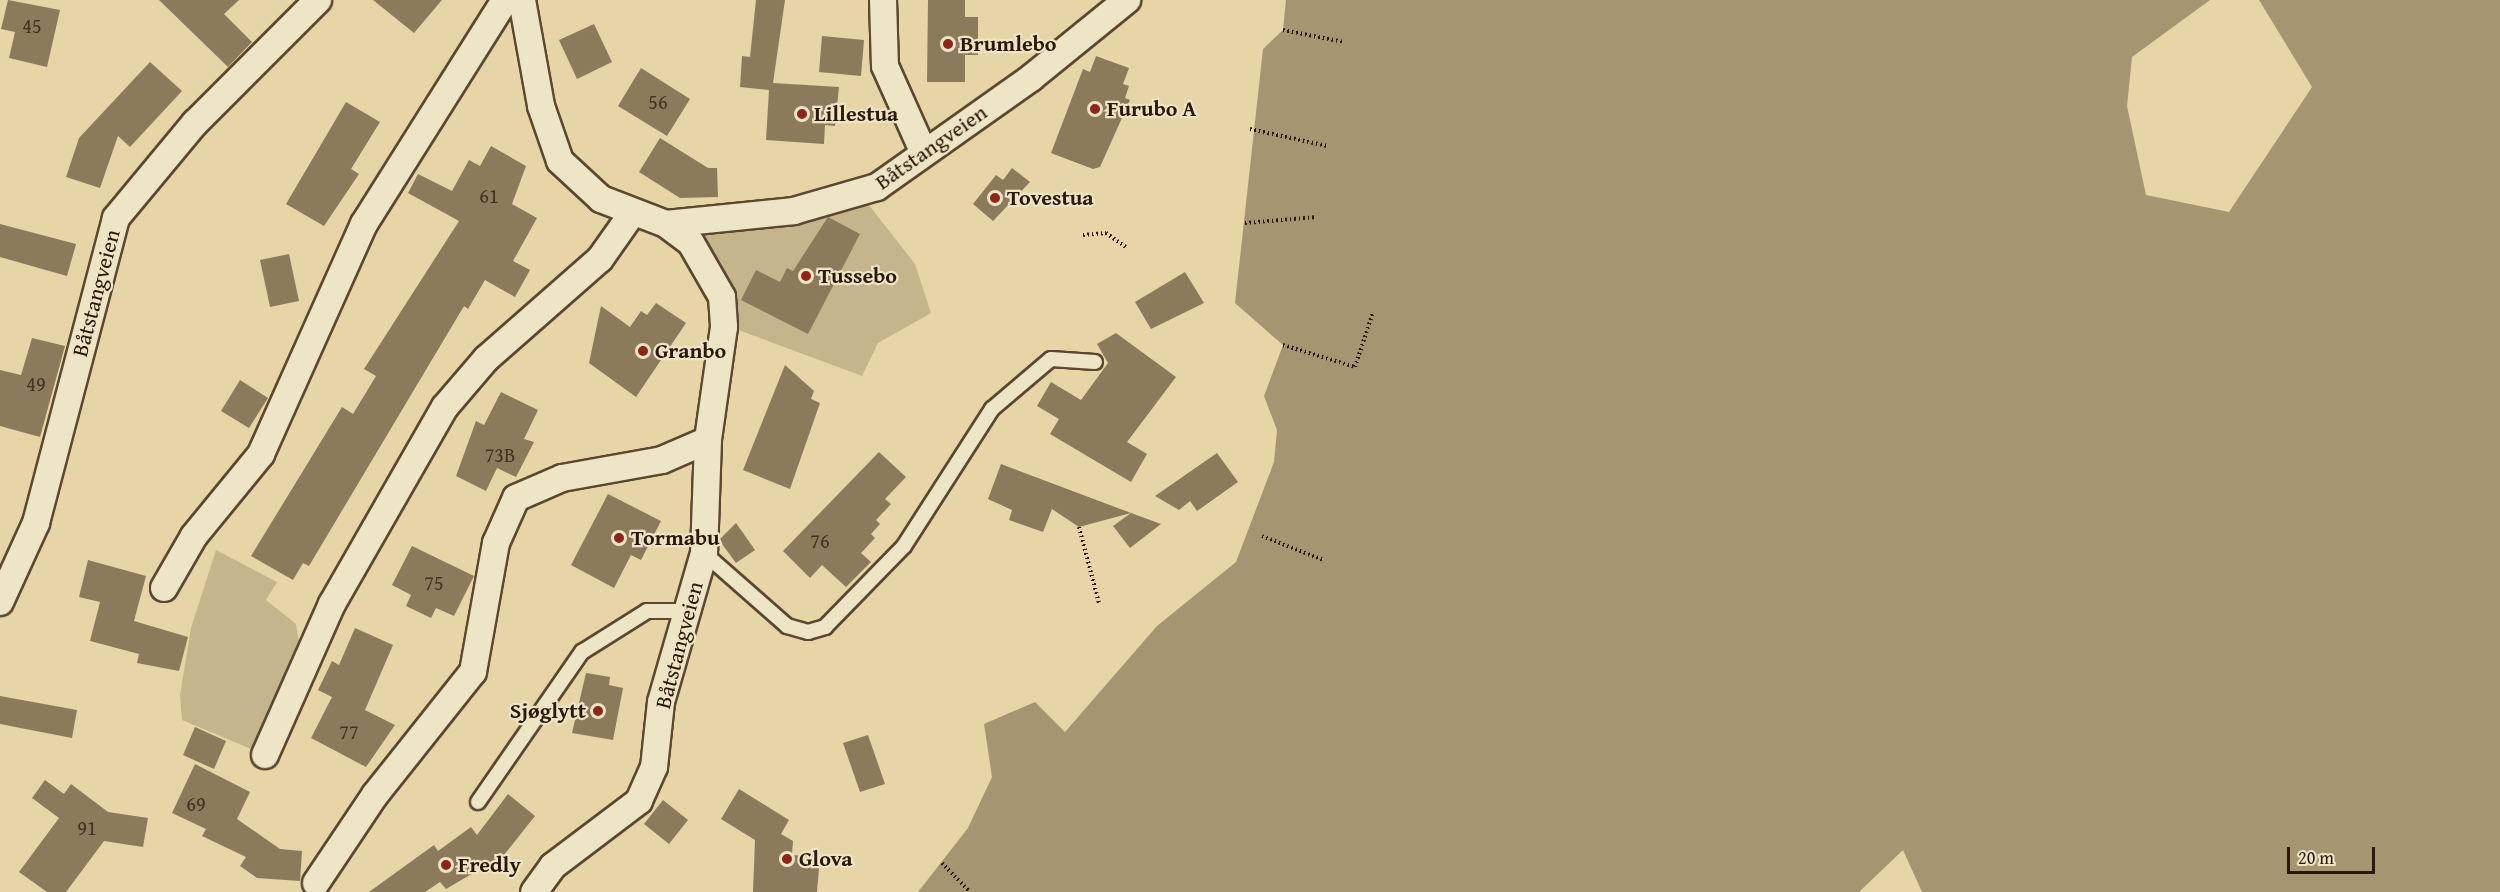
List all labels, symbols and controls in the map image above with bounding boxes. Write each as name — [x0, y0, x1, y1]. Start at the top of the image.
house number: 45 — [22, 13, 42, 37]
place label: Brumlebo — [960, 31, 1057, 57]
marker: Brumlebo — [941, 37, 955, 51]
house number: 56 — [648, 89, 668, 113]
place label: Furubo A — [1107, 96, 1196, 122]
street label: Båtstangveien — [870, 99, 992, 195]
place label: Lillestua — [814, 101, 898, 127]
marker: Furubo A — [1088, 102, 1102, 116]
marker: Lillestua — [795, 107, 809, 121]
house number: 61 — [479, 183, 499, 207]
place label: Tovestua — [1007, 185, 1094, 211]
marker: Tovestua — [988, 191, 1002, 205]
street label: Båtstangveien — [66, 227, 126, 359]
place label: Tussebo — [818, 263, 897, 289]
marker: Tussebo — [799, 269, 813, 283]
place label: Granbo — [655, 338, 726, 364]
marker: Granbo — [636, 344, 650, 358]
house number: 49 — [26, 371, 46, 395]
house number: 73B — [485, 442, 515, 466]
place label: Tormabu — [631, 525, 720, 551]
house number: 76 — [810, 528, 830, 552]
marker: Tormabu — [612, 531, 626, 545]
house number: 75 — [424, 570, 444, 594]
street label: Båtstangveien — [649, 579, 709, 711]
place label: Sjøglytt — [510, 698, 586, 724]
marker: Sjøglytt — [591, 704, 605, 718]
house number: 77 — [339, 719, 359, 743]
house number: 69 — [186, 791, 206, 815]
house number: 91 — [77, 815, 97, 839]
scale bar — [2290, 835, 2378, 873]
text: 20 m — [2298, 844, 2334, 871]
place label: Glova — [799, 846, 853, 872]
place label: Fredly — [458, 852, 521, 878]
marker: Glova — [780, 852, 794, 866]
marker: Fredly — [439, 858, 453, 872]

